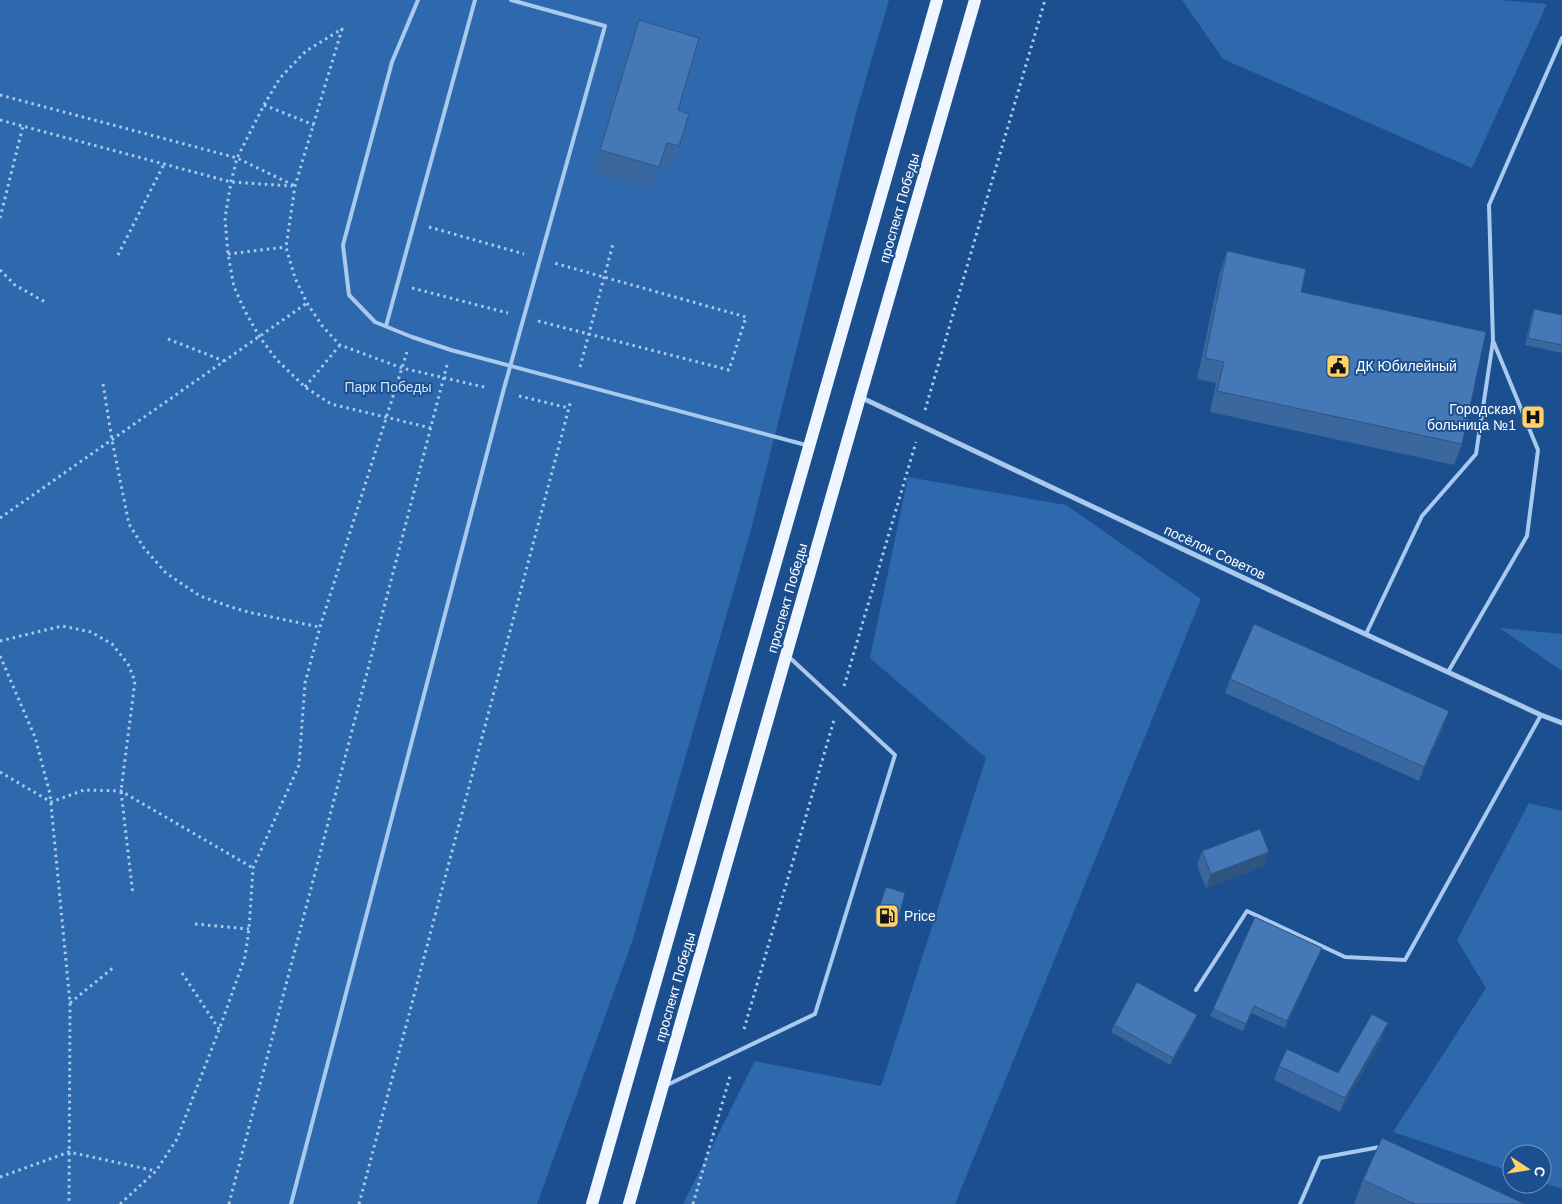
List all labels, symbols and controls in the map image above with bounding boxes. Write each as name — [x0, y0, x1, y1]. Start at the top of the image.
street label: проспект Победы — [876, 151, 922, 265]
public building icon: ДК Юбилейный — [1325, 353, 1351, 379]
place label: ДК Юбилейный — [1356, 358, 1457, 374]
park label: Парк Победы — [344, 379, 432, 395]
place label: Городская больница №1 — [1427, 401, 1516, 433]
hospital icon: Городская больница №1 — [1520, 404, 1546, 430]
street label: посёлок Советов — [1162, 521, 1268, 583]
street label: проспект Победы — [764, 541, 810, 655]
fuel station icon: Price — [874, 903, 900, 929]
place label: Price — [904, 908, 936, 924]
street label: проспект Победы — [652, 930, 698, 1044]
north arrow — [1502, 1144, 1552, 1194]
text: С — [1531, 1165, 1549, 1178]

